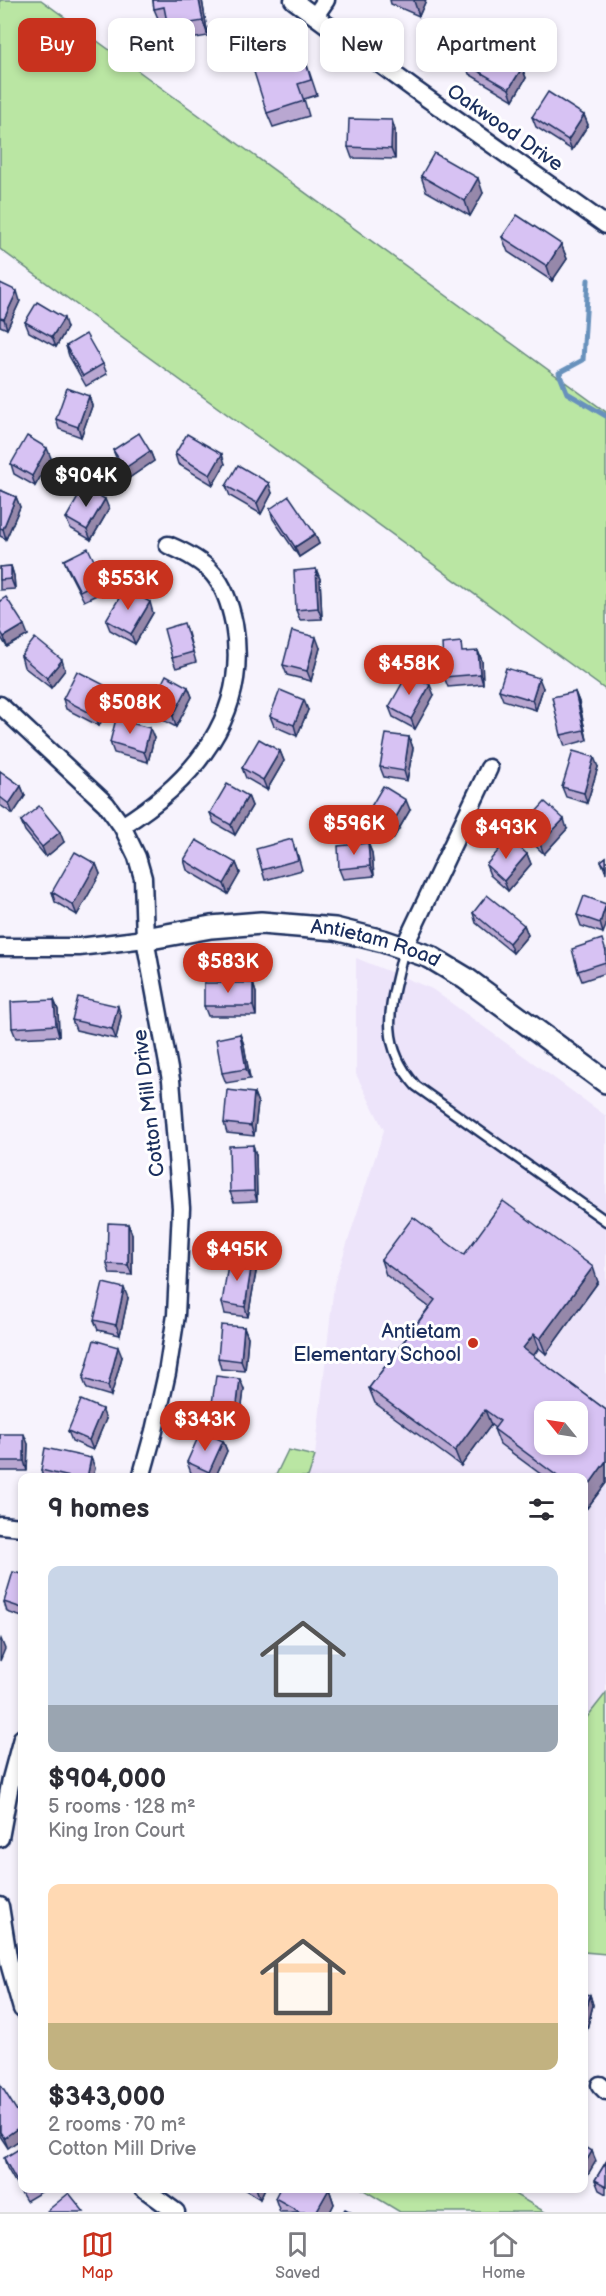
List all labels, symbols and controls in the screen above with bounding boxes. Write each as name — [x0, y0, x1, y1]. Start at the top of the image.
chip: Buy — [18, 18, 96, 72]
chip: Rent — [108, 18, 195, 72]
chip: Filters — [207, 18, 308, 72]
chip: New — [320, 18, 404, 72]
chip: Apartment — [416, 18, 557, 72]
street label: Oakwood Drive — [442, 79, 568, 177]
pin: $904K — [44, 457, 128, 508]
text: $904K — [55, 464, 117, 488]
pin: $553K — [86, 560, 170, 611]
text: $553K — [97, 567, 159, 591]
pin: $458K — [367, 645, 451, 696]
text: $458K — [378, 652, 440, 676]
pin: $508K — [88, 684, 172, 735]
text: $508K — [99, 691, 161, 715]
pin: $596K — [312, 805, 396, 856]
pin: $493K — [464, 809, 548, 860]
text: $596K — [323, 812, 385, 836]
text: $493K — [475, 816, 537, 840]
street label: Antietam Road — [310, 915, 445, 972]
pin: $583K — [186, 943, 270, 994]
text: $583K — [197, 950, 259, 974]
street label: Cotton Mill Drive — [128, 1028, 170, 1178]
pin: $495K — [195, 1231, 279, 1282]
text: $495K — [206, 1238, 268, 1262]
place label: Antietam Elementary School — [293, 1320, 461, 1367]
marker: Antietam Elementary School — [466, 1336, 480, 1350]
pin: $343K — [163, 1401, 247, 1452]
north arrow — [534, 1401, 588, 1455]
map controls — [534, 1401, 588, 1455]
text: $343K — [174, 1408, 236, 1432]
icon: filters — [525, 1493, 558, 1526]
text: 9 homes — [48, 1494, 149, 1525]
icon: home — [249, 1605, 357, 1713]
text: $904,000 — [48, 1764, 166, 1795]
text: 5 rooms · 128 m² — [48, 1795, 196, 1819]
text: King Iron Court — [48, 1819, 185, 1843]
icon: home — [249, 1923, 357, 2031]
text: $343,000 — [48, 2082, 165, 2113]
text: 2 rooms · 70 m² — [48, 2113, 186, 2137]
text: Cotton Mill Drive — [48, 2137, 196, 2161]
tab: Map — [81, 2228, 114, 2283]
tab: Saved — [275, 2228, 320, 2283]
tab: Home — [482, 2228, 525, 2283]

